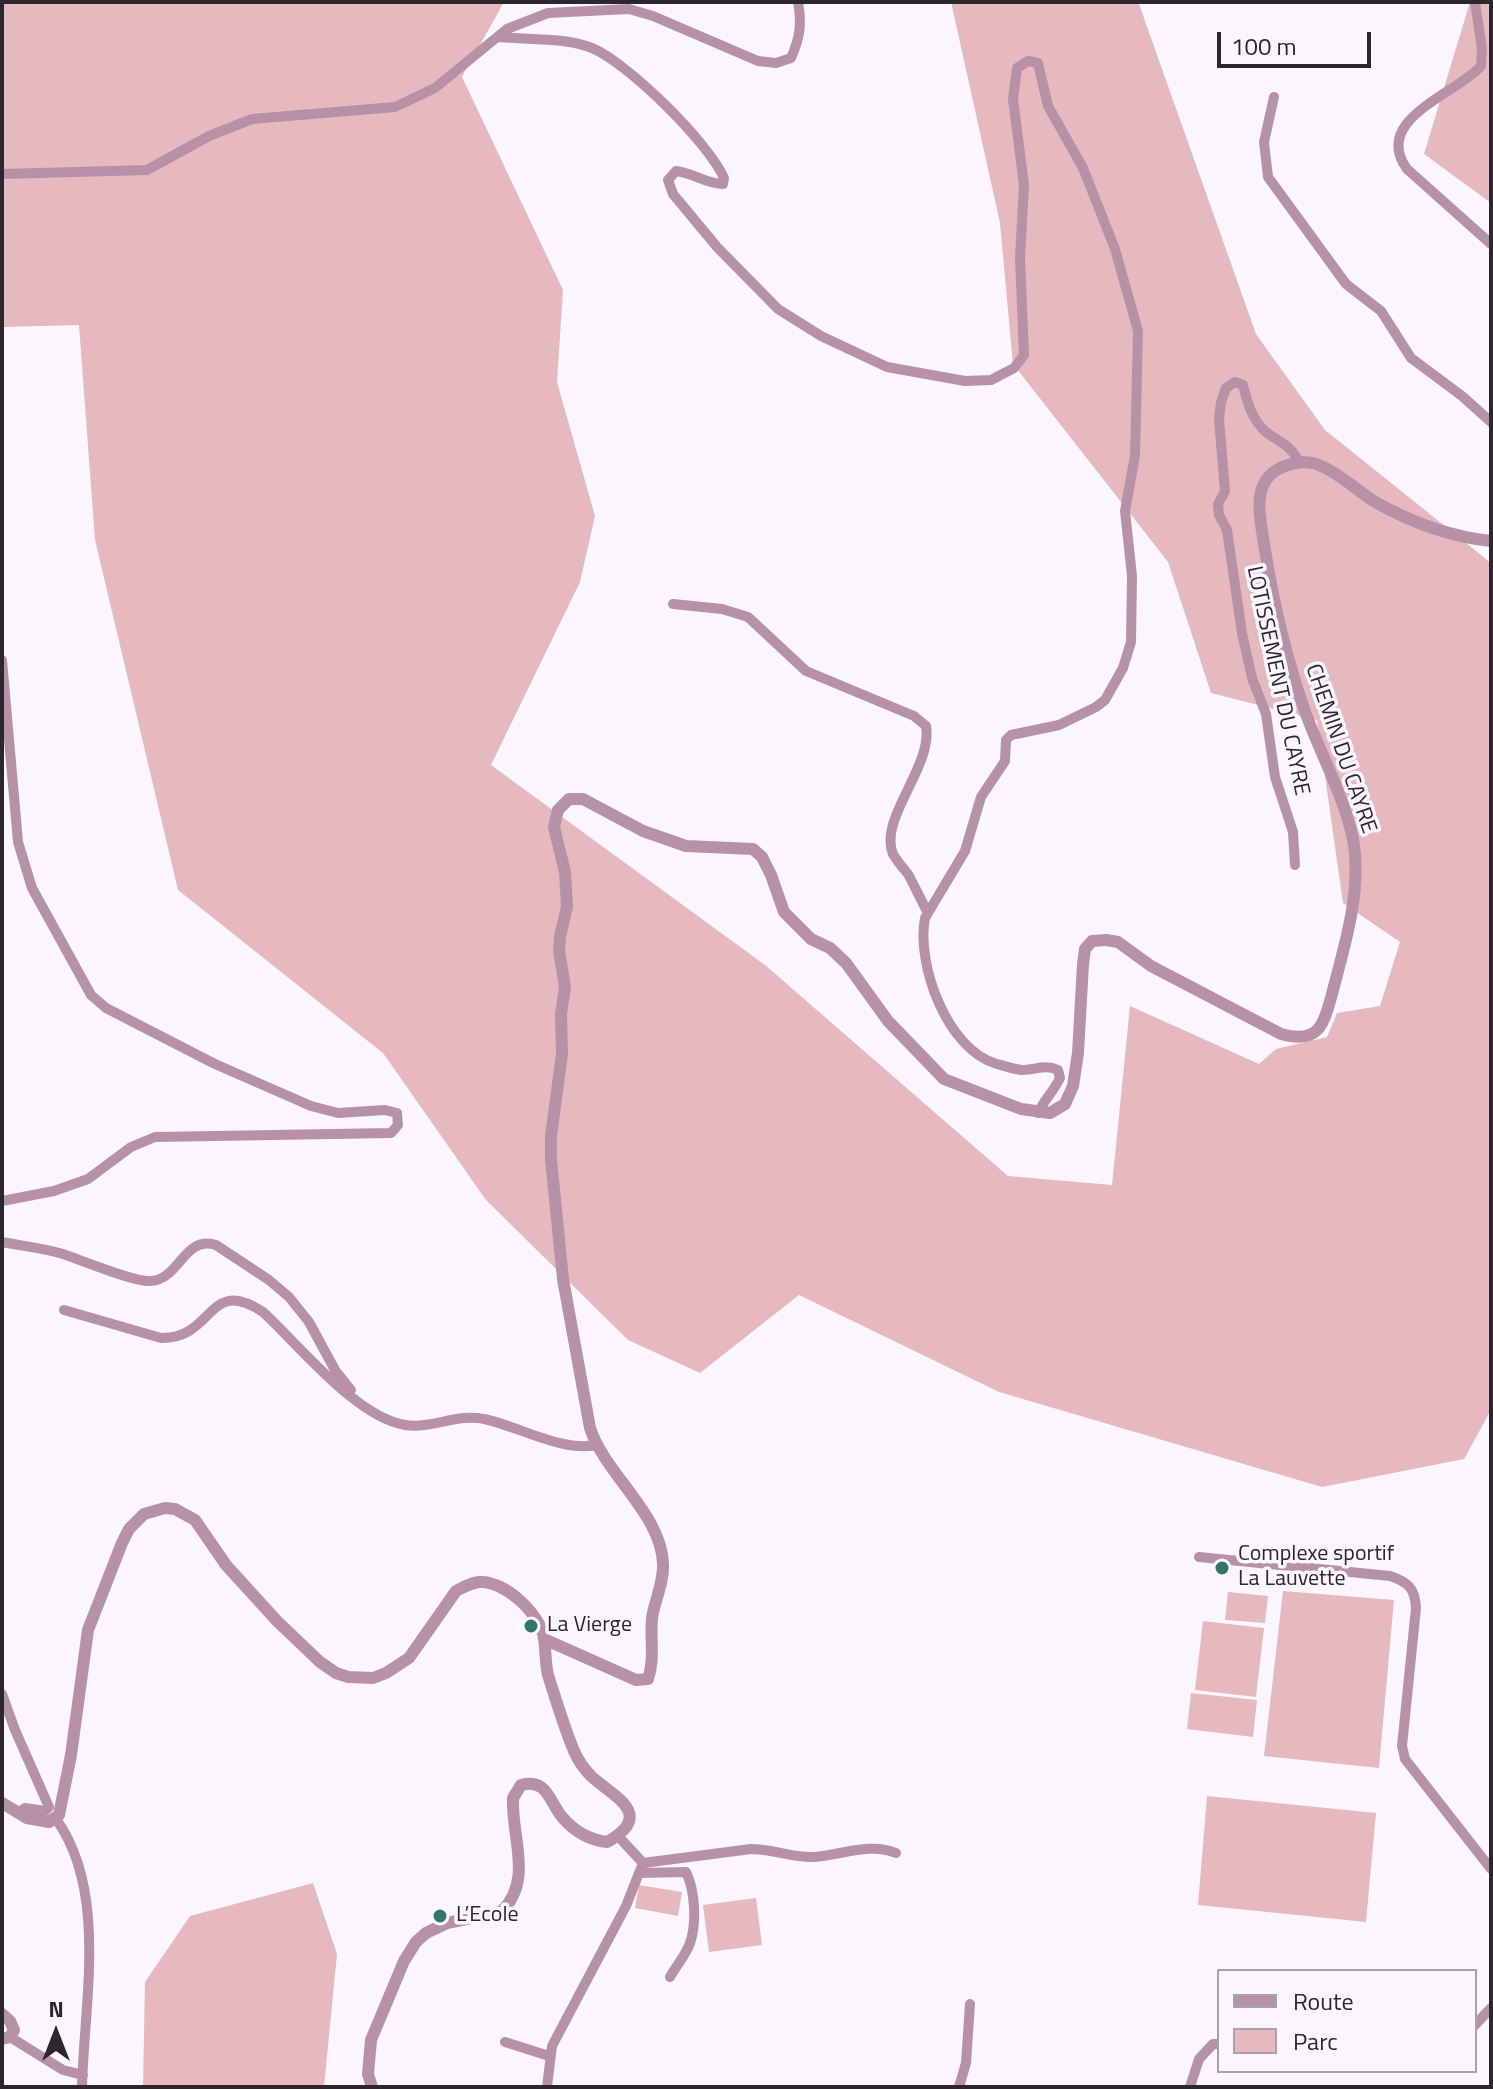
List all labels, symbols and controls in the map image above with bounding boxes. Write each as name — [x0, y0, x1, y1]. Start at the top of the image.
scale bar — [1221, 16, 1375, 66]
text: 100 m — [1231, 28, 1297, 64]
street label: LOTISSEMENT DU CAYRE — [1240, 564, 1314, 798]
street label: CHEMIN DU CAYRE — [1299, 661, 1381, 837]
place label: Complexe sportif La Lauvette — [1238, 1542, 1394, 1594]
marker: Complexe sportif La Lauvette — [1213, 1559, 1231, 1577]
place label: La Vierge — [547, 1613, 632, 1639]
marker: La Vierge — [522, 1617, 540, 1635]
place label: L’Ecole — [456, 1903, 519, 1929]
marker: L’Ecole — [431, 1907, 449, 1925]
legend — [1217, 1969, 1477, 2073]
text: Route — [1293, 1983, 1354, 2019]
text: N — [48, 1992, 64, 2026]
north arrow — [16, 1993, 96, 2073]
text: Parc — [1293, 2023, 1338, 2059]

